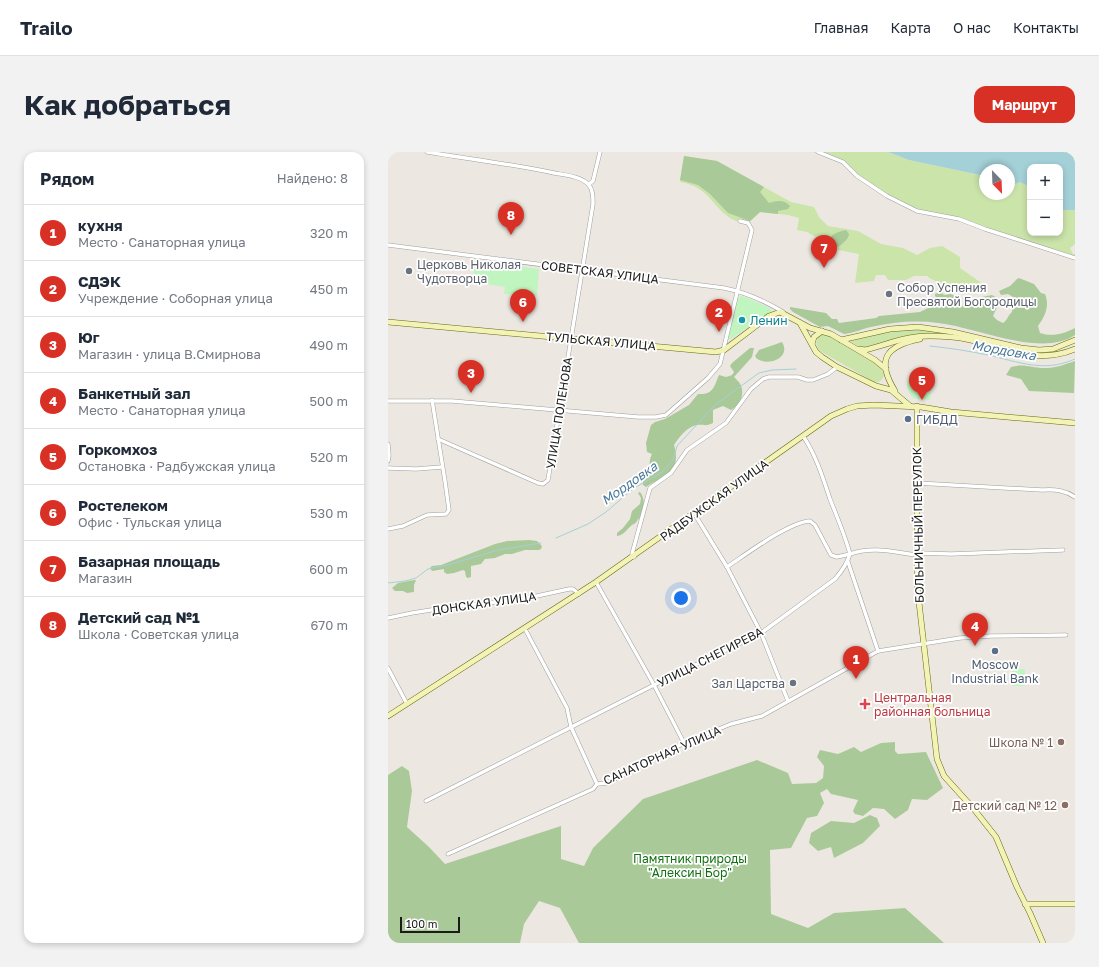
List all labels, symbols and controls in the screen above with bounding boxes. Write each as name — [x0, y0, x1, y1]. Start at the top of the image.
text: Trailo — [20, 16, 73, 39]
text: Главная — [814, 19, 868, 36]
text: Карта — [890, 19, 931, 36]
text: О нас — [953, 19, 991, 36]
text: Контакты — [1013, 19, 1079, 36]
button: Маршрут — [974, 86, 1075, 123]
text: Как добраться — [24, 88, 231, 121]
north arrow — [979, 164, 1015, 200]
map controls — [1027, 164, 1063, 236]
button: + — [1027, 164, 1063, 200]
text: Рядом — [40, 168, 94, 189]
text: Найдено: 8 — [277, 170, 348, 186]
button: − — [1027, 200, 1063, 236]
pin: 8 — [498, 202, 524, 235]
text: кухня — [78, 216, 123, 234]
text: 1 — [50, 225, 56, 241]
text: 320 m — [310, 225, 348, 241]
text: Место · Санаторная улица — [78, 234, 246, 250]
pin: 7 — [811, 235, 837, 268]
place label: Церковь Николая Чудотворца — [417, 257, 521, 286]
street label: СОВЕТСКАЯ УЛИЦА — [540, 257, 660, 287]
marker: Церковь Николая Чудотворца — [404, 266, 414, 276]
text: СДЭК — [78, 272, 121, 290]
place label: Собор Успения Пресвятой Богородицы — [897, 280, 1037, 309]
text: 2 — [49, 281, 57, 297]
text: 450 m — [310, 281, 348, 297]
pin: 6 — [510, 289, 536, 322]
marker: Собор Успения Пресвятой Богородицы — [884, 289, 894, 299]
text: Учреждение · Соборная улица — [78, 290, 273, 306]
pin: 2 — [706, 299, 732, 332]
place label: Ленин — [750, 313, 788, 328]
marker: Ленин — [737, 315, 747, 325]
text: Юг — [78, 328, 100, 346]
street label: ТУЛЬСКАЯ УЛИЦА — [545, 329, 657, 353]
text: 3 — [49, 337, 57, 353]
text: 490 m — [309, 337, 348, 353]
water label: Мордовка — [971, 337, 1038, 364]
text: Магазин · улица В.Смирнова — [78, 346, 261, 362]
street label: УЛИЦА ПОЛЕНОВА — [543, 356, 575, 470]
pin: 3 — [458, 360, 484, 393]
pin: 5 — [909, 367, 935, 400]
text: Банкетный зал — [78, 384, 190, 402]
text: 4 — [49, 393, 57, 409]
text: 500 m — [310, 393, 348, 409]
text: Место · Санаторная улица — [78, 402, 246, 418]
place label: ГИБДД — [916, 412, 958, 427]
marker: ГИБДД — [903, 414, 913, 424]
text: Горкомхоз — [78, 440, 157, 458]
street label: БОЛЬНИЧНЫЙ ПЕРЕУЛОК — [909, 446, 927, 603]
text: 5 — [49, 449, 57, 465]
text: 520 m — [310, 449, 348, 465]
street label: РАДБУЖСКАЯ УЛИЦА — [657, 456, 771, 544]
text: Остановка · Радбужская улица — [78, 458, 276, 474]
water label: Мордовка — [598, 458, 661, 508]
text: Ростелеком — [78, 496, 168, 514]
text: 6 — [49, 505, 57, 521]
text: 530 m — [310, 505, 348, 521]
text: Офис · Тульская улица — [78, 514, 222, 530]
text: Базарная площадь — [78, 552, 220, 570]
text: 7 — [49, 561, 57, 577]
text: 600 m — [309, 561, 348, 577]
text: Магазин — [78, 570, 132, 586]
street label: ДОНСКАЯ УЛИЦА — [431, 588, 537, 618]
your location — [671, 588, 691, 608]
text: Детский сад №1 — [78, 608, 200, 626]
pin: 4 — [962, 613, 988, 646]
text: 8 — [49, 617, 57, 633]
text: 670 m — [310, 617, 348, 633]
street label: УЛИЦА СНЕГИРЕВА — [654, 624, 766, 690]
text: Школа · Советская улица — [78, 626, 239, 642]
pin: 1 — [843, 646, 869, 679]
marker: Moscow Industrial Bank — [990, 646, 1000, 656]
place label: Moscow Industrial Bank — [951, 657, 1039, 686]
place label: Зал Царства — [711, 676, 785, 691]
marker: Зал Царства — [788, 678, 798, 688]
place label: Центральная районная больница — [874, 690, 990, 719]
marker: Центральная районная больница — [859, 698, 871, 710]
street label: САНАТОРНАЯ УЛИЦА — [601, 722, 723, 788]
place label: Школа № 1 — [989, 735, 1053, 750]
marker: Школа № 1 — [1056, 737, 1066, 747]
place label: Детский сад № 12 — [952, 798, 1057, 813]
marker: Детский сад № 12 — [1060, 800, 1070, 810]
park label: Памятник природы "Алексин Бор" — [633, 851, 747, 880]
scale bar — [400, 915, 460, 934]
text: 100 m — [406, 917, 437, 930]

